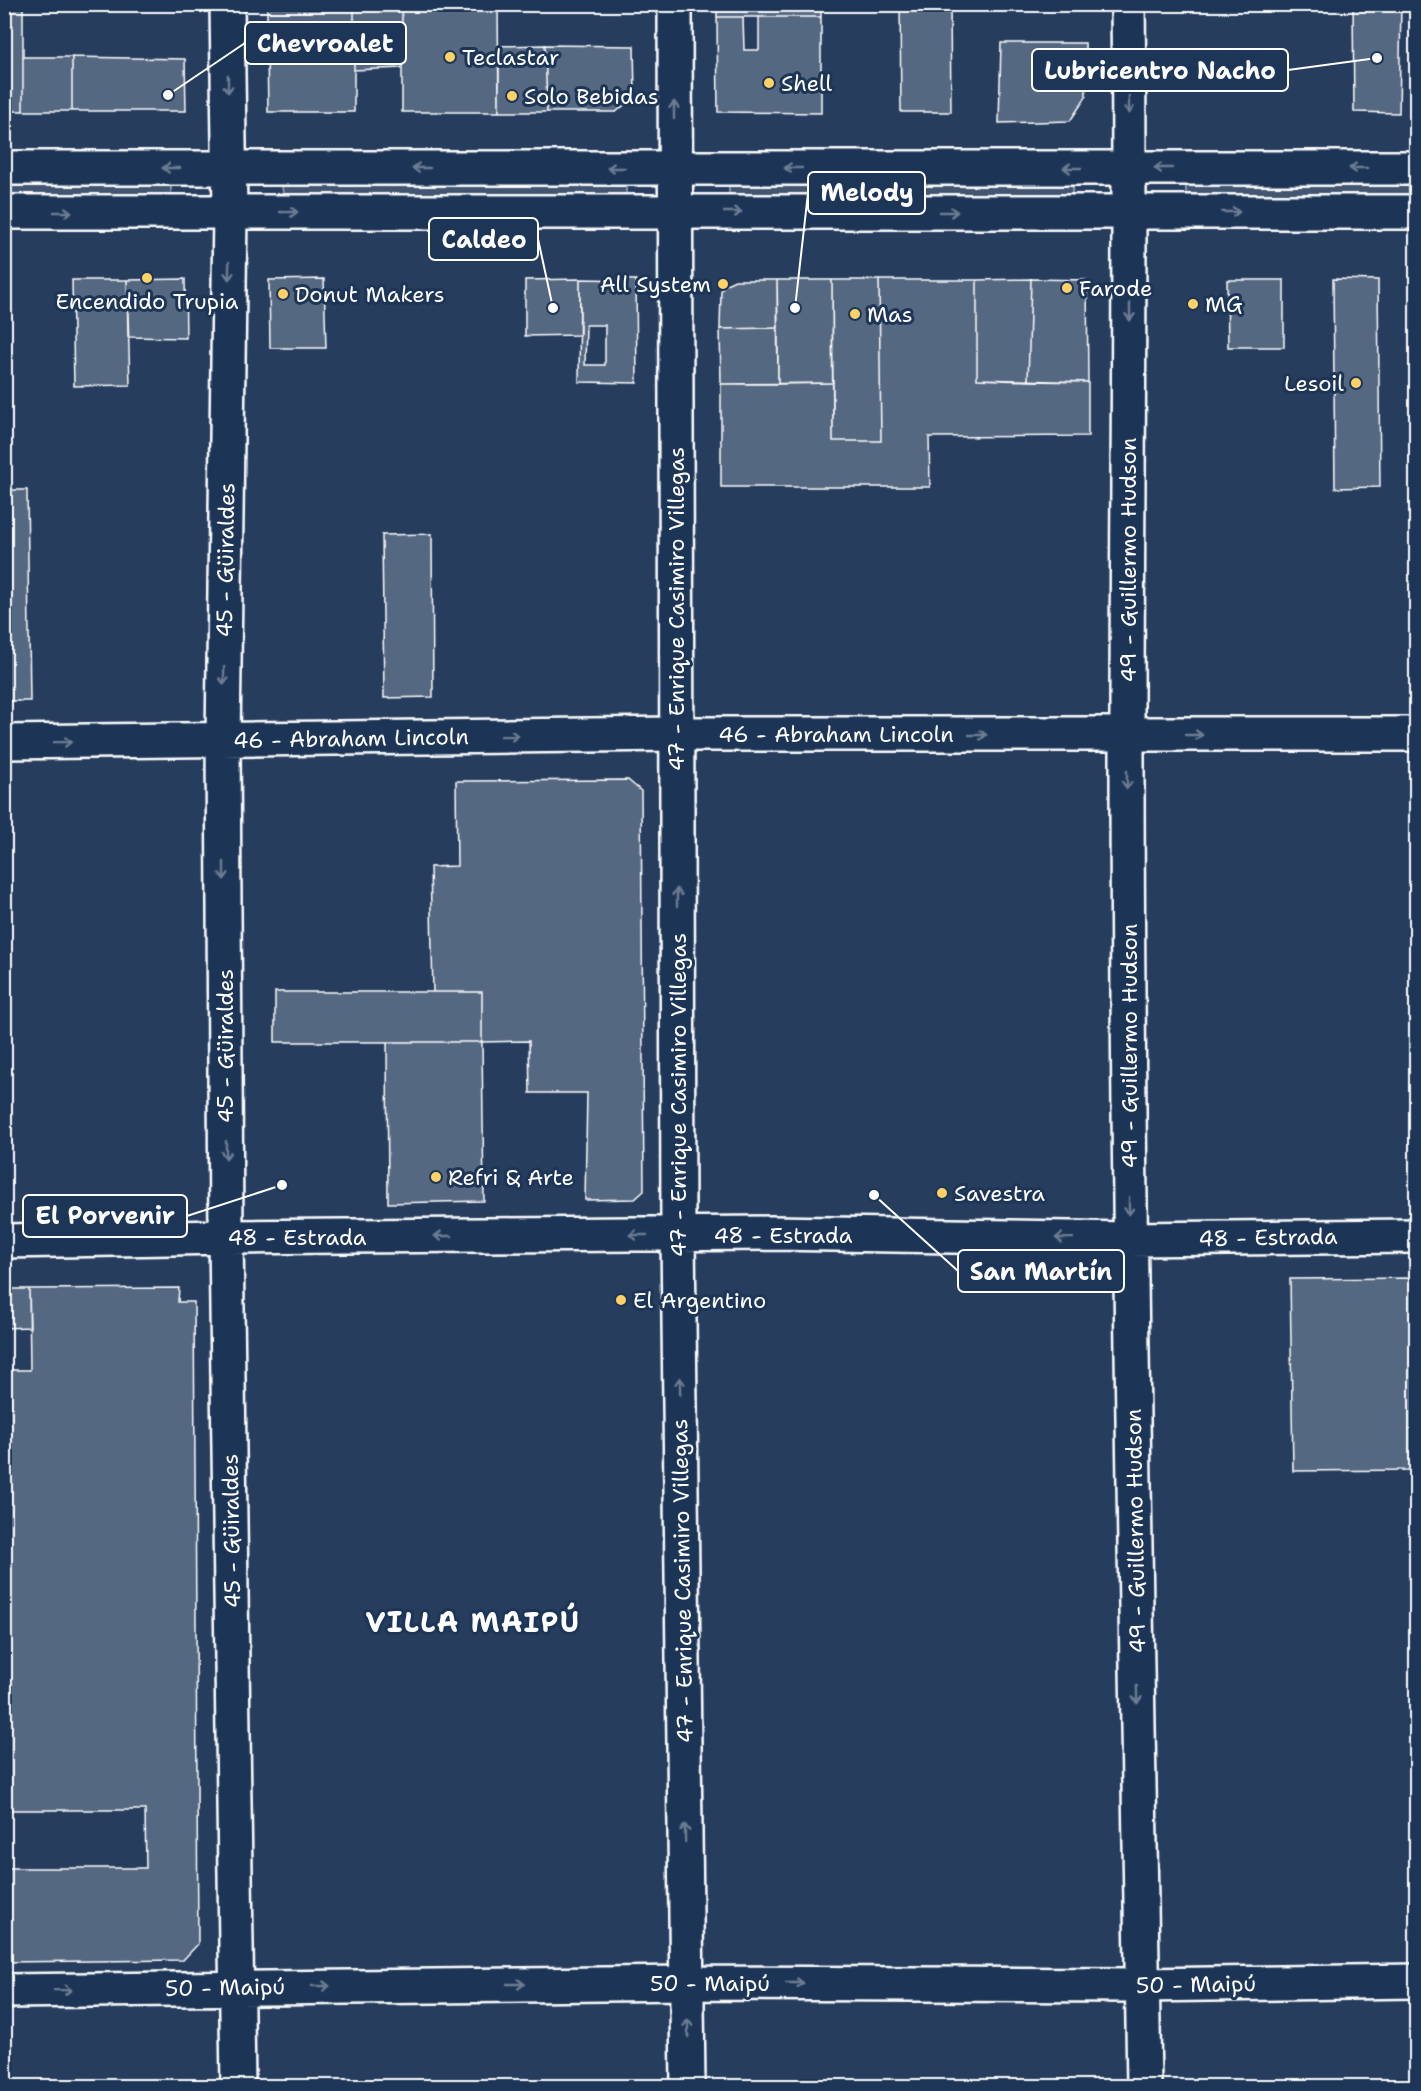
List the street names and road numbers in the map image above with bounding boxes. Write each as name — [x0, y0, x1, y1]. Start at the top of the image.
street label: 49 - Guillermo Hudson — [1114, 438, 1143, 682]
street label: 47 - Enrique Casimiro Villegas — [662, 447, 691, 771]
street label: 45 - Güiraldes — [210, 483, 241, 638]
street label: 46 - Abraham Lincoln — [718, 720, 954, 749]
street label: 46 - Abraham Lincoln — [233, 722, 469, 755]
street label: 49 - Guillermo Hudson — [1115, 924, 1144, 1168]
street label: 47 - Enrique Casimiro Villegas — [664, 933, 693, 1257]
street label: 45 - Güiraldes — [211, 969, 240, 1123]
street label: 48 - Estrada — [713, 1221, 853, 1250]
street label: 48 - Estrada — [1198, 1222, 1338, 1253]
street label: 48 - Estrada — [227, 1223, 367, 1252]
street label: 49 - Guillermo Hudson — [1119, 1408, 1152, 1654]
street label: 47 - Enrique Casimiro Villegas — [665, 1419, 700, 1743]
street label: 45 - Güiraldes — [216, 1453, 247, 1608]
street label: 50 - Maipú — [650, 1969, 770, 1998]
street label: 50 - Maipú — [1136, 1969, 1256, 2000]
street label: 50 - Maipú — [165, 1972, 285, 2003]

